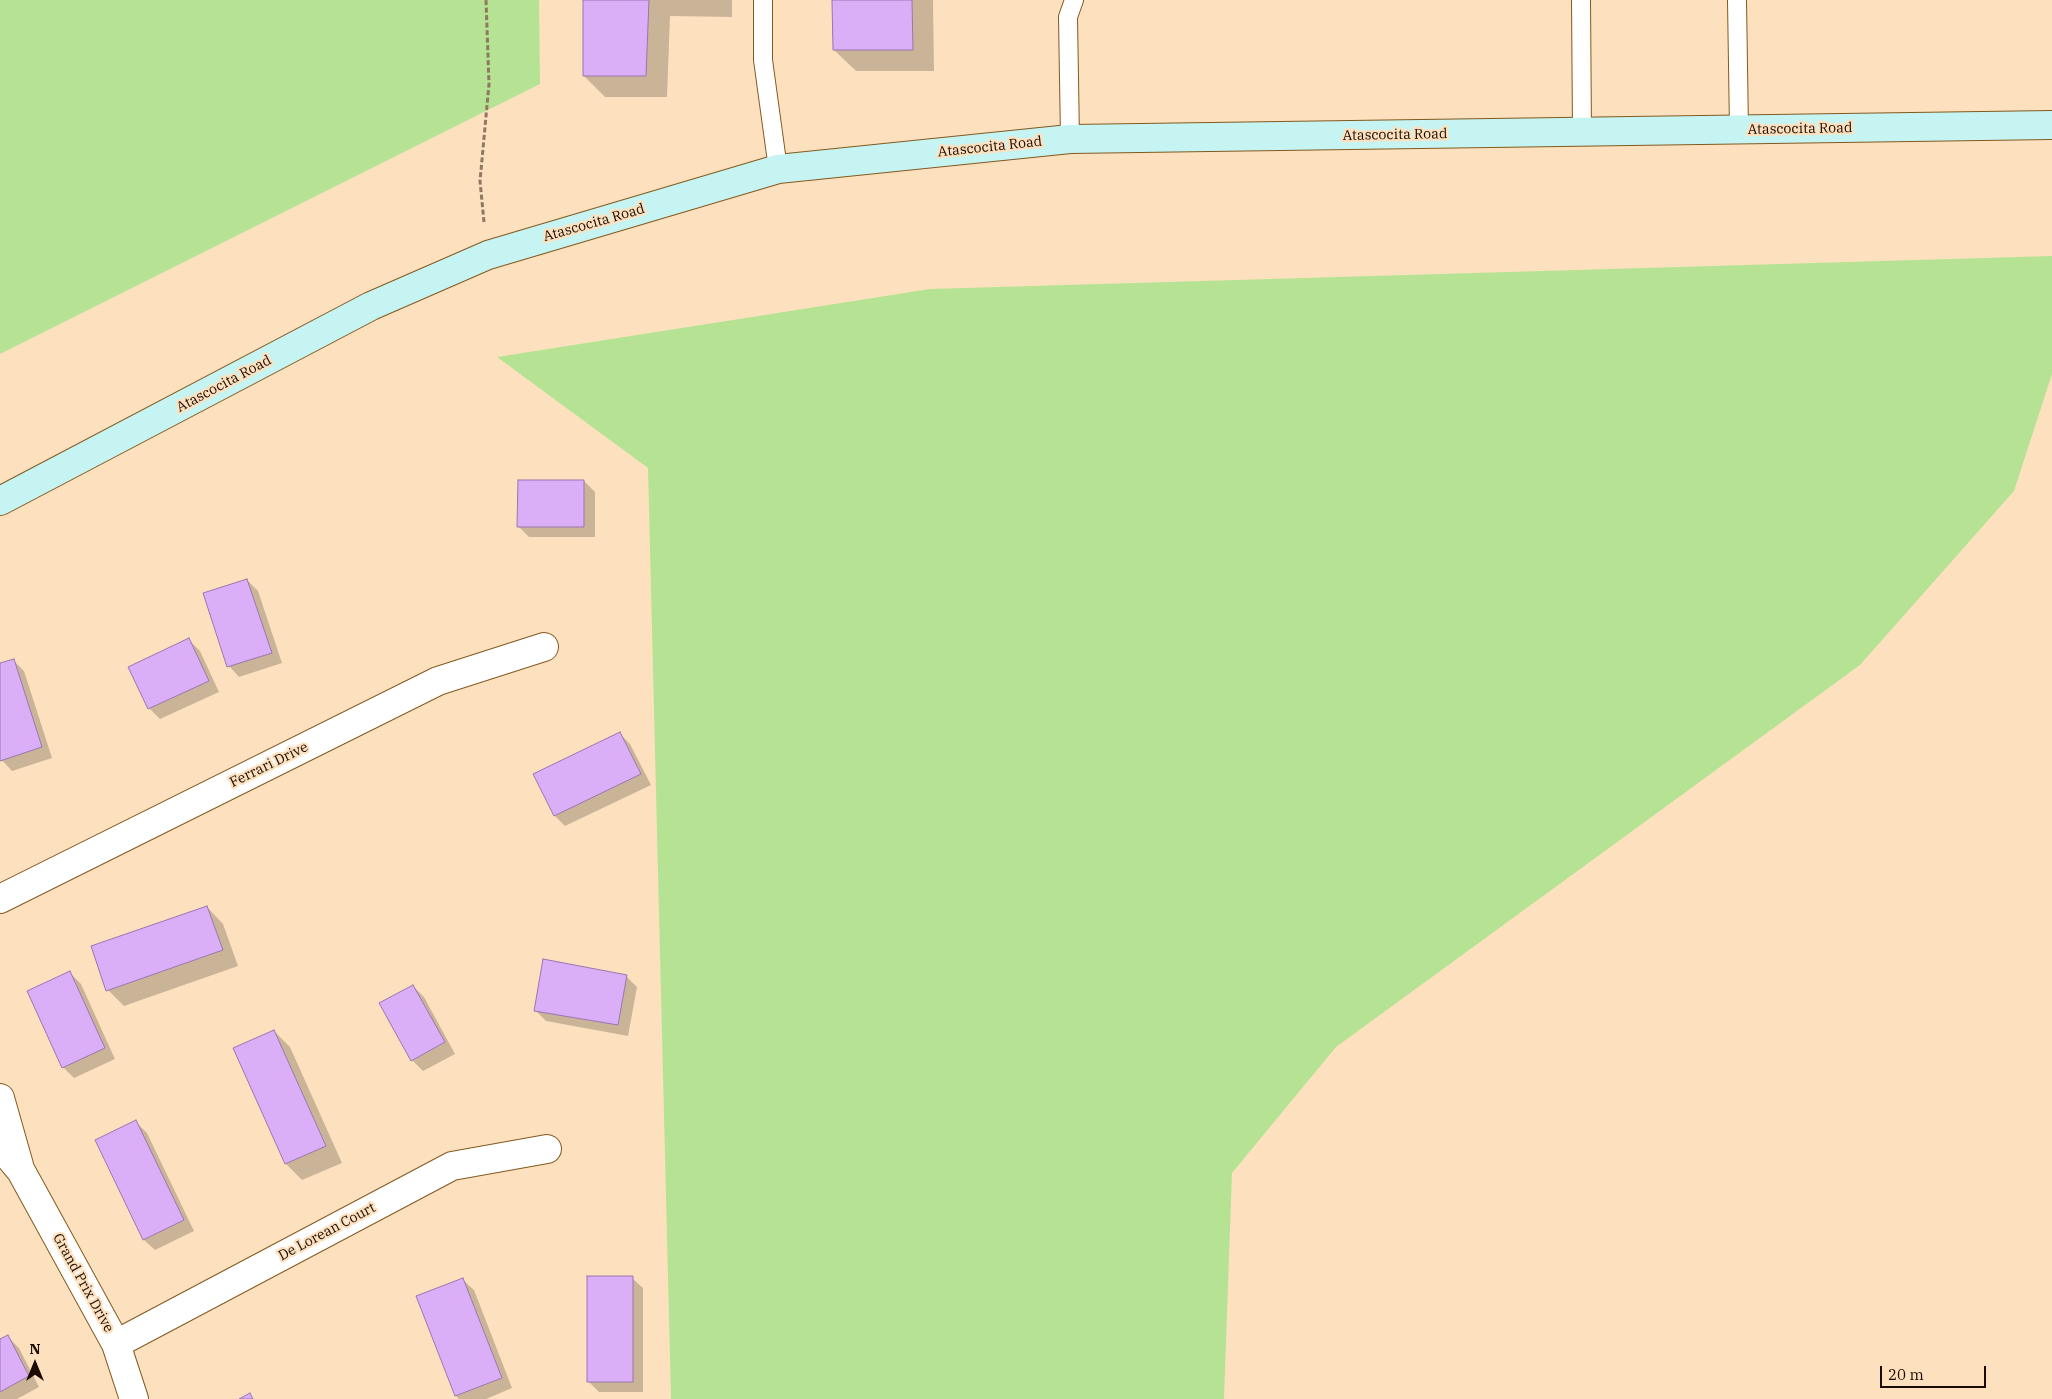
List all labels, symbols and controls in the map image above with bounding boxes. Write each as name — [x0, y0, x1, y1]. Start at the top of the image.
street label: Atascocita Road — [1747, 120, 1853, 138]
street label: Atascocita Road — [1342, 126, 1448, 144]
street label: Atascocita Road — [937, 133, 1043, 161]
street label: Atascocita Road — [541, 200, 647, 246]
street label: Atascocita Road — [174, 352, 274, 416]
street label: Ferrari Drive — [227, 739, 311, 791]
street label: De Lorean Court — [276, 1199, 378, 1265]
street label: Grand Prix Drive — [49, 1231, 117, 1335]
north arrow — [10, 1339, 60, 1389]
text: N — [29, 1340, 41, 1358]
scale bar — [1882, 1356, 1988, 1388]
text: 20 m — [1888, 1365, 1924, 1384]

